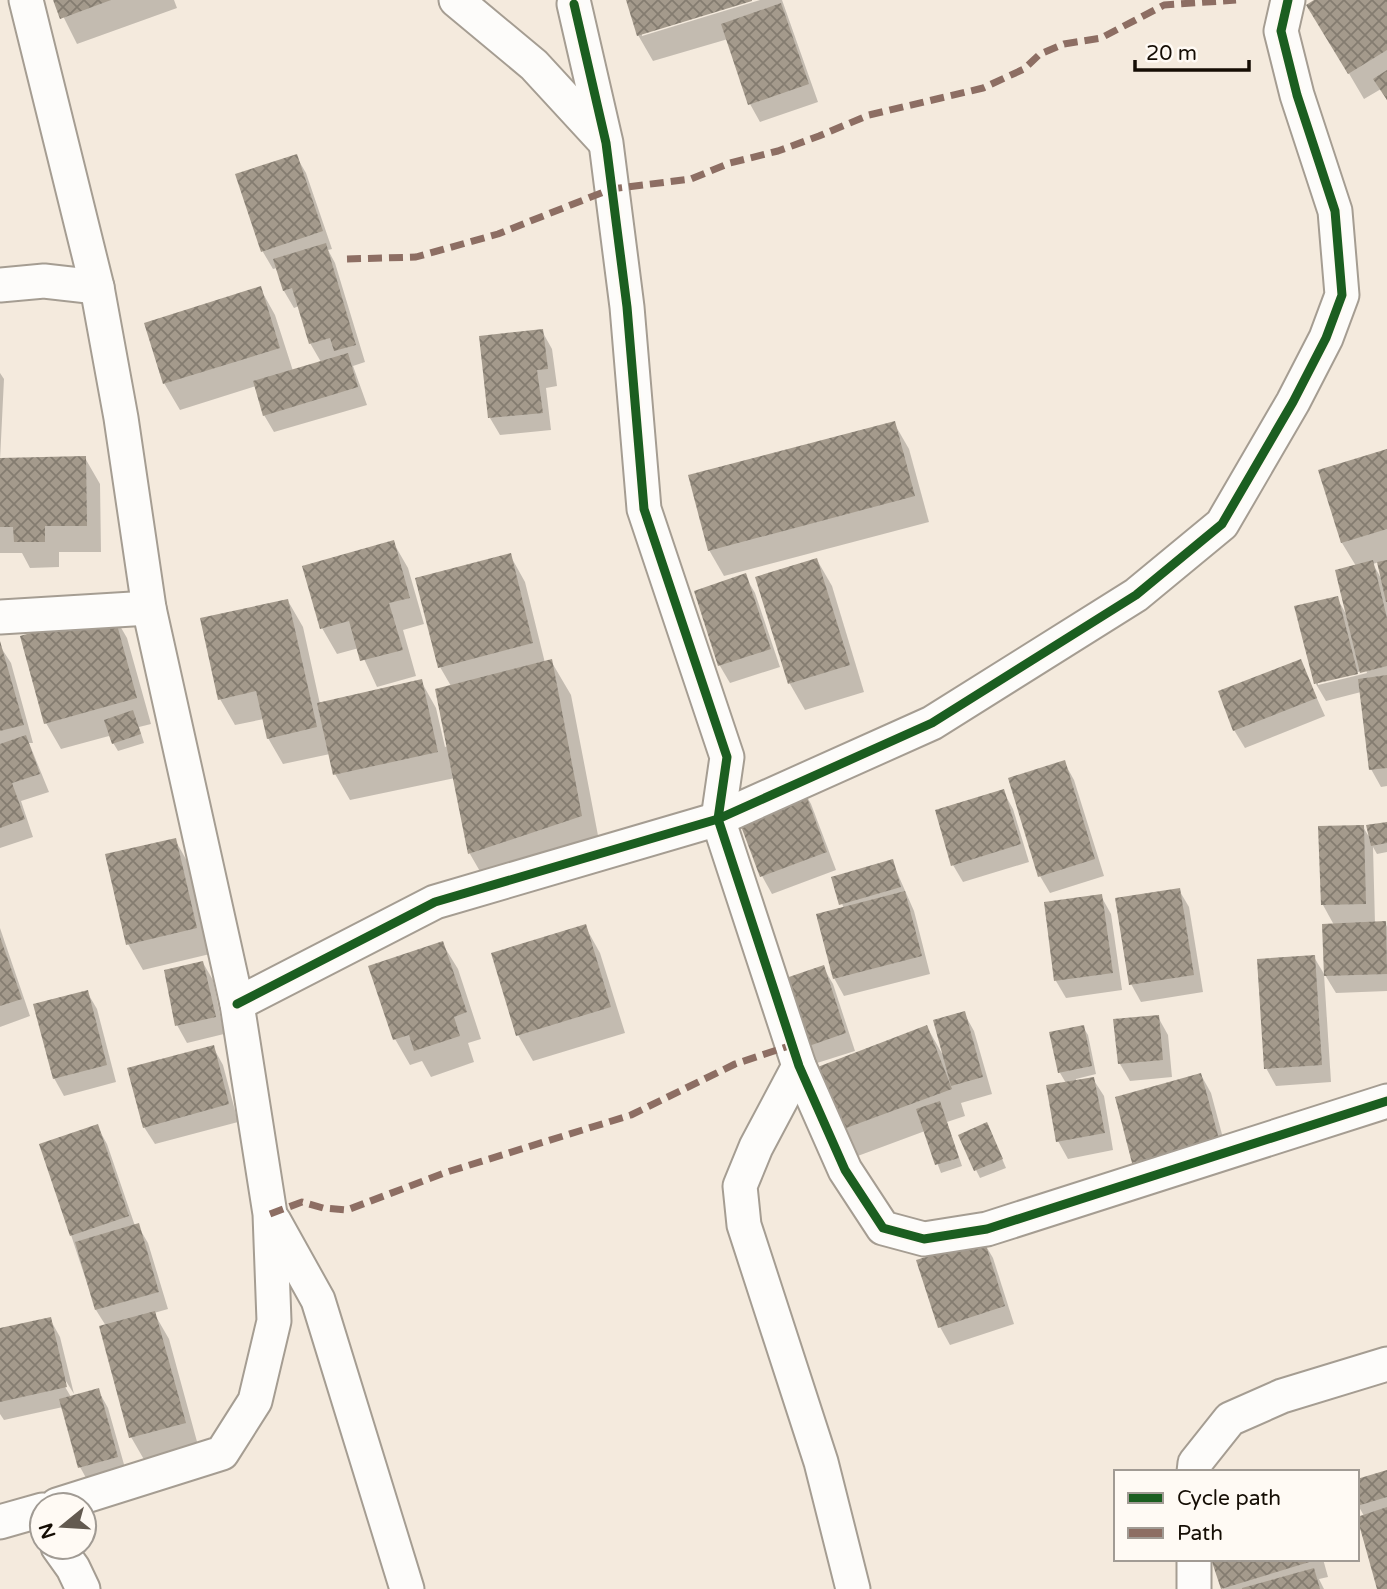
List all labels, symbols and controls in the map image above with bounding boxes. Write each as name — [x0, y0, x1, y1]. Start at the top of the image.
scale bar — [1135, 28, 1249, 72]
text: 20 m — [1146, 41, 1197, 66]
legend — [1114, 1470, 1359, 1561]
text: Cycle path — [1177, 1486, 1281, 1511]
north arrow — [28, 1491, 98, 1561]
text: N — [35, 1520, 61, 1542]
text: Path — [1177, 1521, 1223, 1546]

